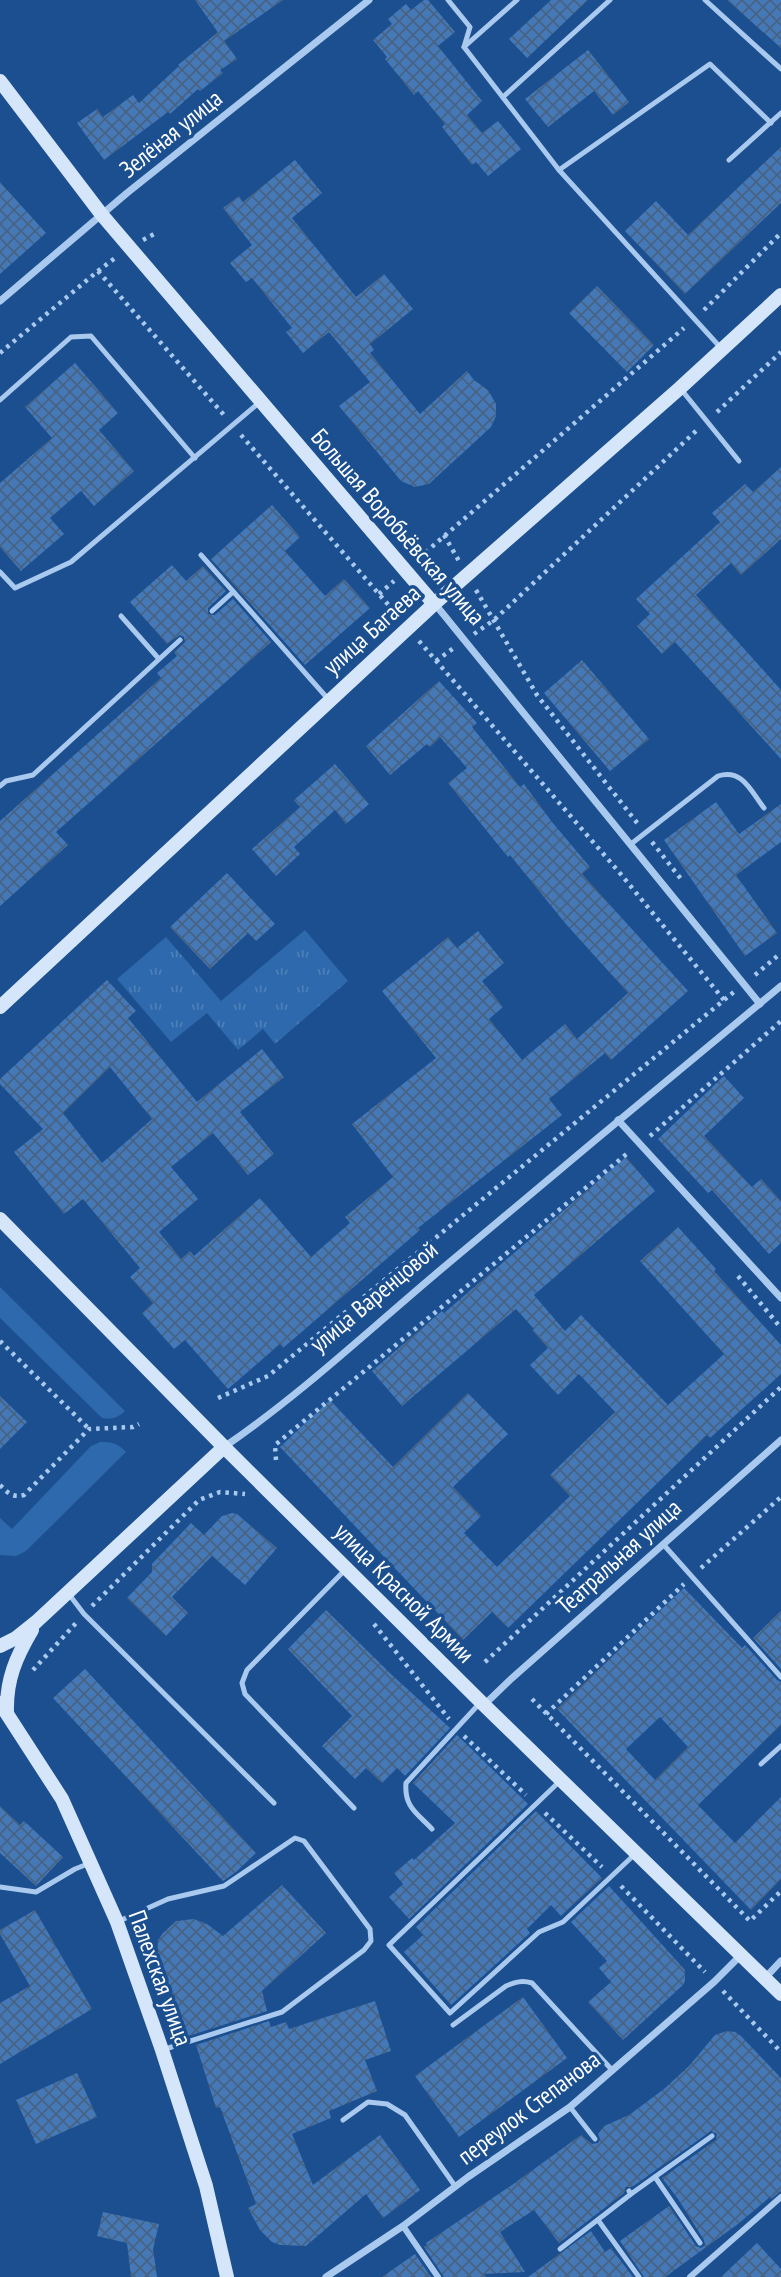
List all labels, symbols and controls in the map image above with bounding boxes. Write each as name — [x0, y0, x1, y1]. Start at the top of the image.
street label: Зелёная улица — [113, 83, 228, 184]
street label: Большая Воробьёвская улица — [305, 422, 492, 631]
street label: улица Багаева — [317, 578, 427, 681]
street label: улица Варенцовой — [303, 1234, 444, 1359]
street label: Театральная улица — [550, 1492, 688, 1621]
street label: улица Красной Армии — [328, 1516, 481, 1669]
street label: Палехская улица — [122, 1906, 199, 2050]
street label: переулок Степанова — [451, 2044, 606, 2171]

